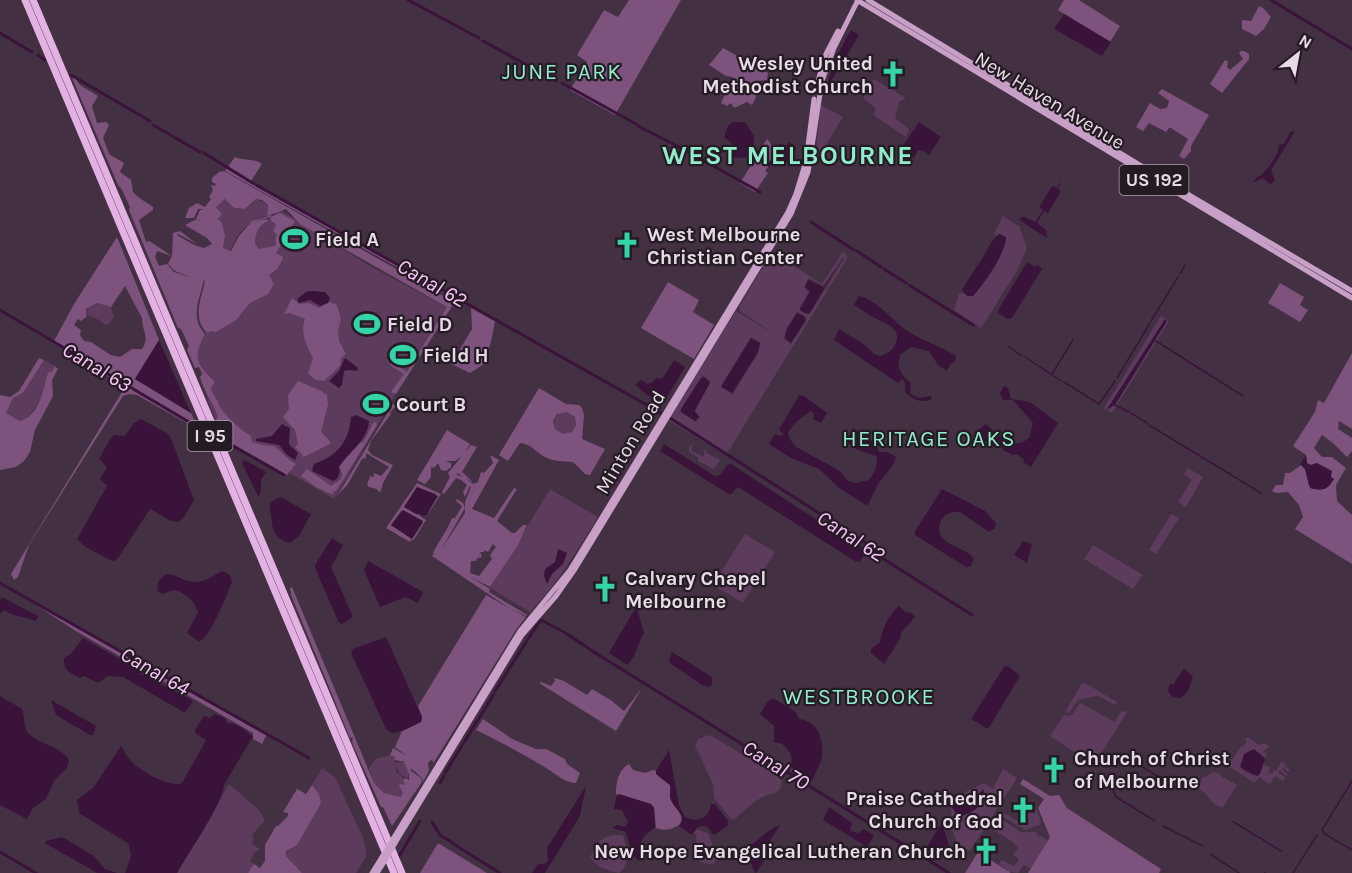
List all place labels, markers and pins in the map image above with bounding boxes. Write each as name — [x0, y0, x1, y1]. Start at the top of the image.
place label: Wesley United Methodist Church — [702, 52, 873, 98]
church icon: Wesley United Methodist Church — [878, 59, 908, 89]
place label: West Melbourne Christian Center — [647, 223, 803, 269]
sports icon: Field A — [280, 224, 310, 254]
place label: Field A — [315, 228, 380, 251]
church icon: West Melbourne Christian Center — [612, 230, 642, 260]
sports icon: Field D — [352, 309, 382, 339]
place label: Field D — [387, 313, 452, 336]
sports icon: Field H — [388, 340, 418, 370]
place label: Field H — [423, 344, 489, 367]
sports icon: Court B — [361, 389, 391, 419]
place label: Court B — [396, 393, 466, 416]
place label: Calvary Chapel Melbourne — [625, 567, 766, 613]
church icon: Calvary Chapel Melbourne — [590, 574, 620, 604]
place label: Church of Christ of Melbourne — [1074, 747, 1229, 793]
church icon: Church of Christ of Melbourne — [1039, 755, 1069, 785]
place label: Praise Cathedral Church of God — [846, 787, 1003, 833]
church icon: Praise Cathedral Church of God — [1008, 795, 1038, 825]
church icon: New Hope Evangelical Lutheran Church — [971, 836, 1001, 866]
place label: New Hope Evangelical Lutheran Church — [594, 840, 966, 863]

